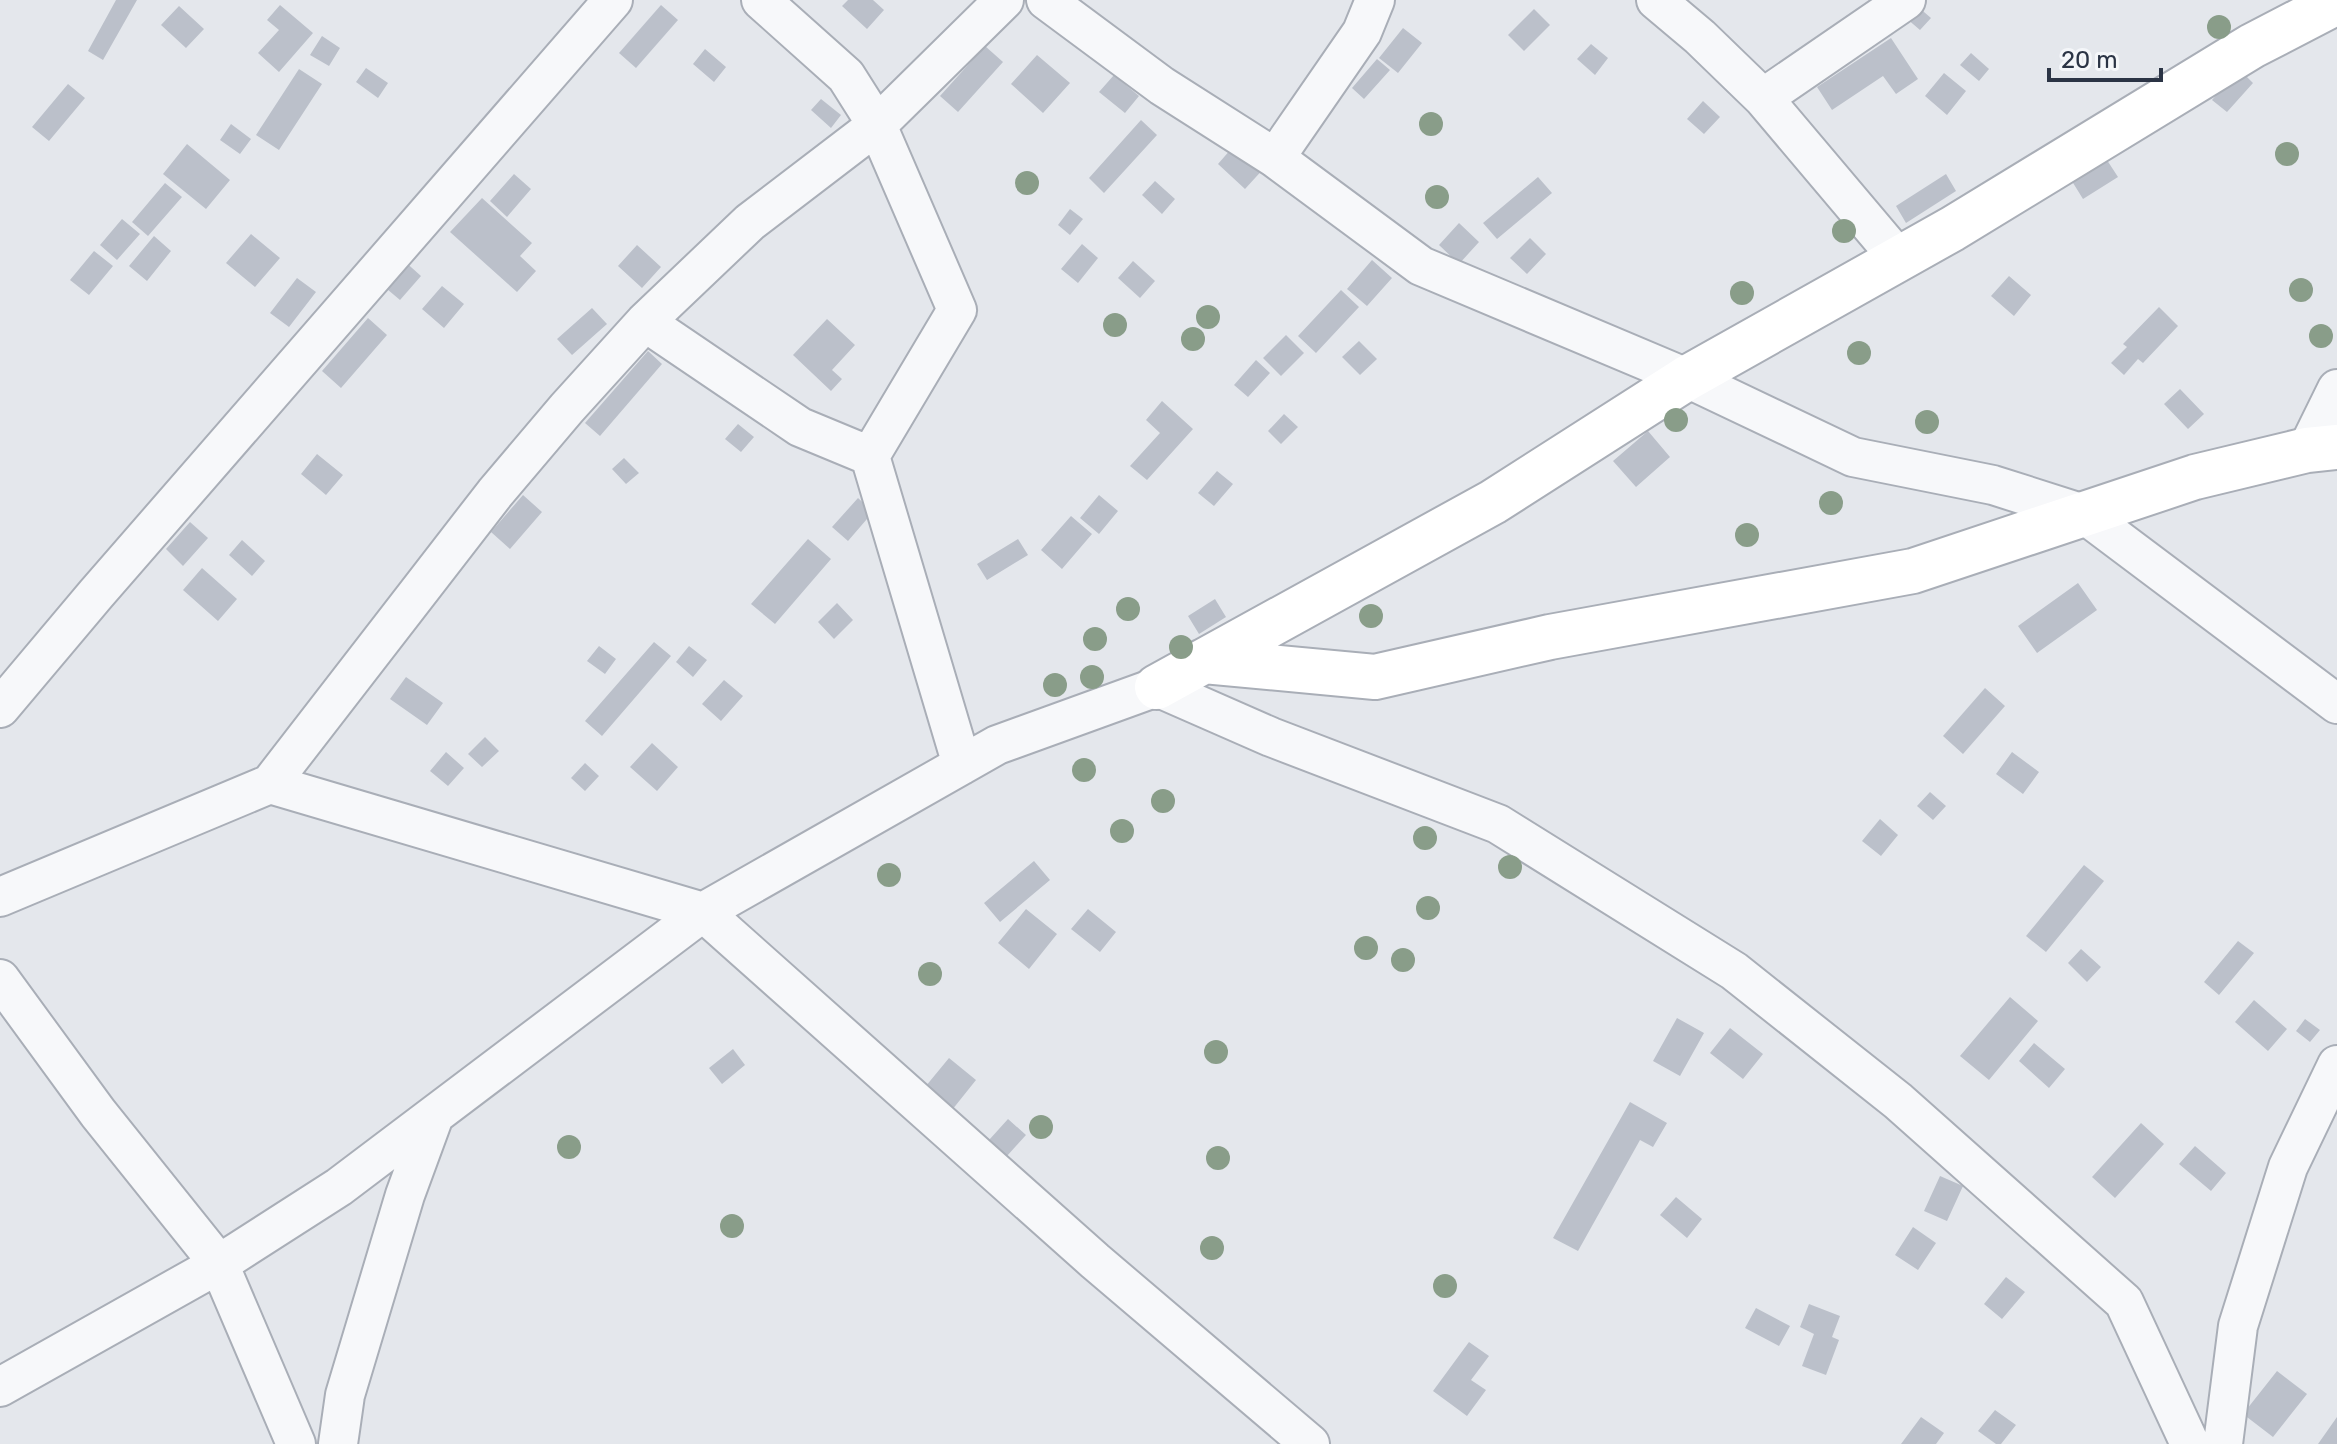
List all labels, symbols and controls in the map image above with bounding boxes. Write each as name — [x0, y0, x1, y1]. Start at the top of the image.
scale bar — [2049, 32, 2161, 82]
text: 20 m — [2061, 46, 2118, 74]

